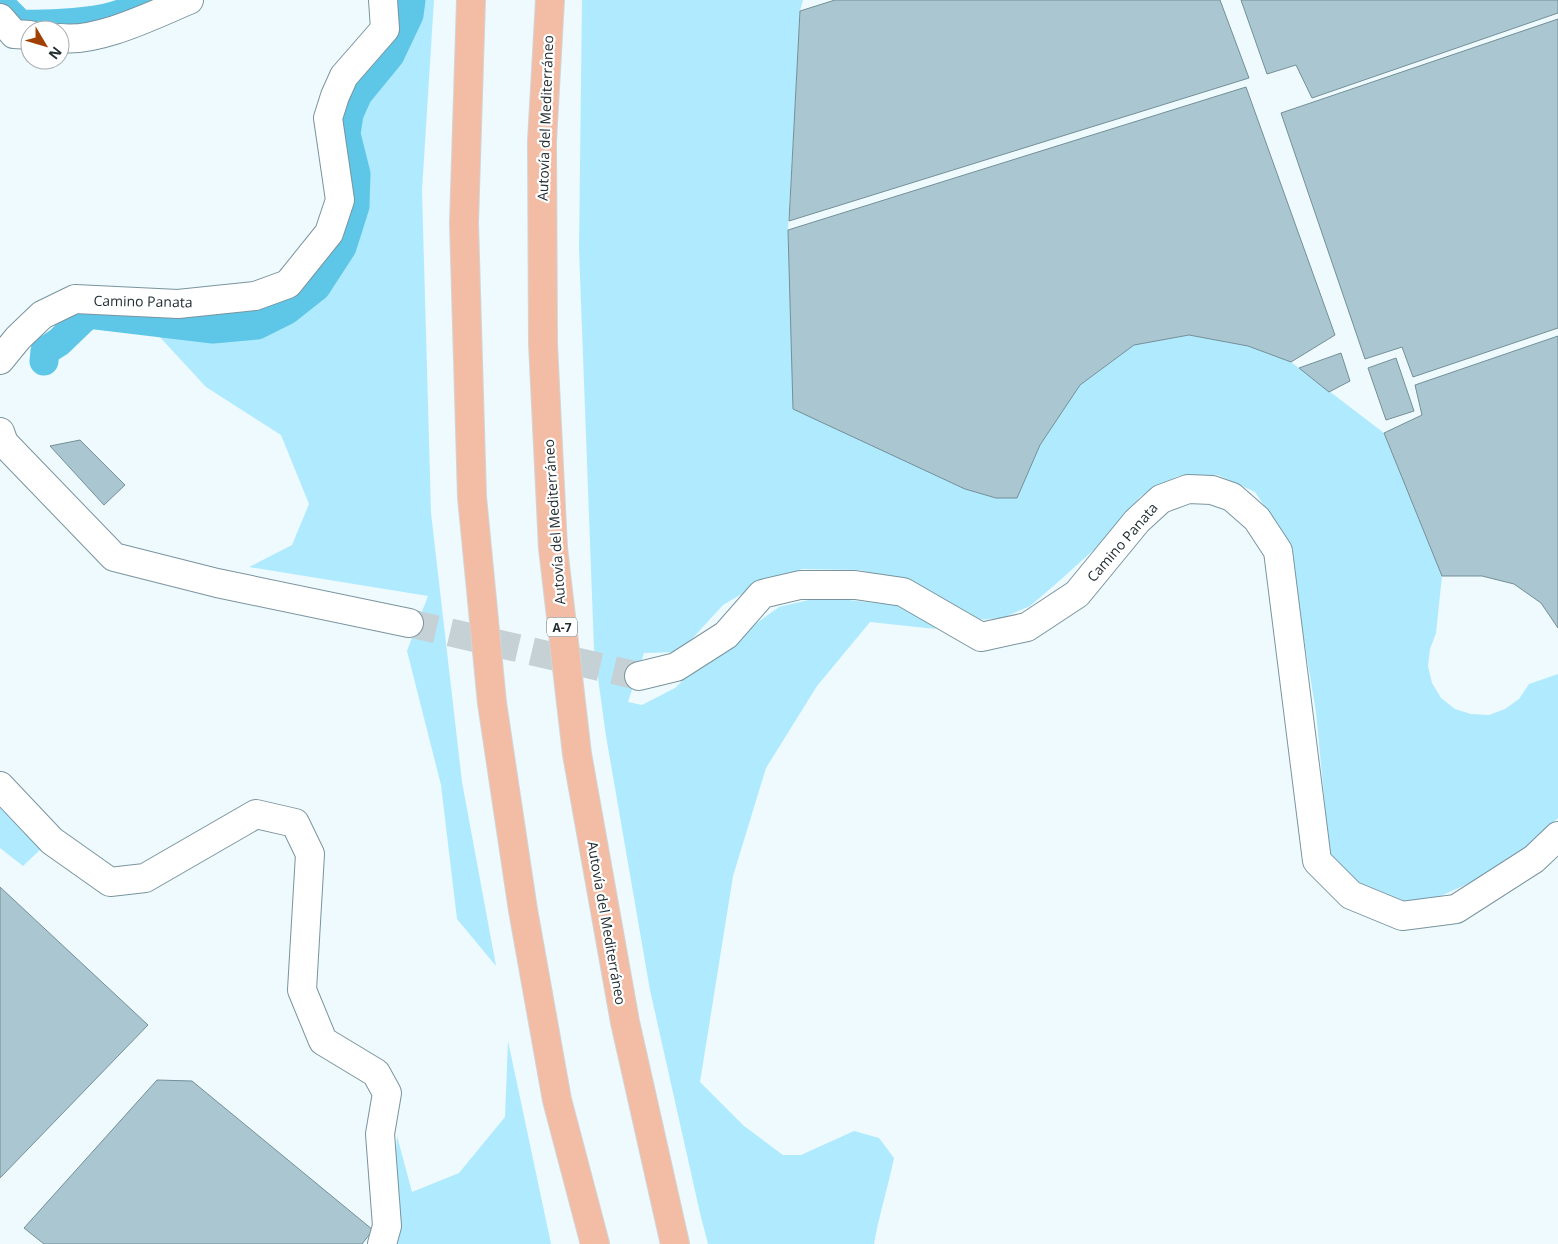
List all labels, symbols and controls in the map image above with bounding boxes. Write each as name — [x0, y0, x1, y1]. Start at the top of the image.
north arrow — [20, 20, 70, 70]
street label: Autovía del Mediterráneo — [533, 35, 557, 201]
text: N — [45, 43, 67, 64]
street label: Camino Panata — [93, 291, 193, 311]
street label: Autovía del Mediterráneo — [539, 439, 569, 605]
street label: Camino Panata — [1082, 498, 1162, 586]
road number: A-7 — [547, 618, 577, 636]
street label: Autovía del Mediterráneo — [583, 840, 631, 1006]

